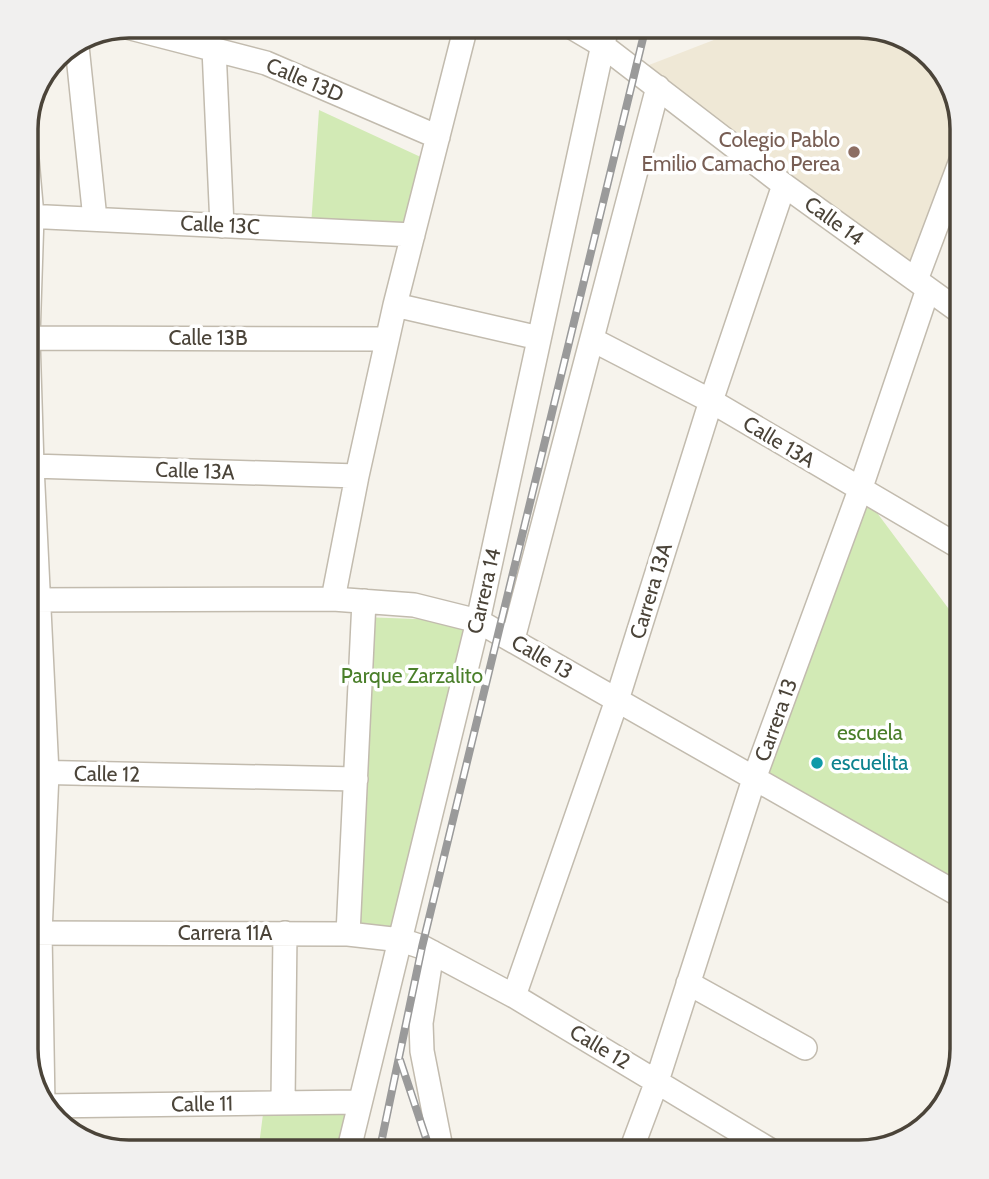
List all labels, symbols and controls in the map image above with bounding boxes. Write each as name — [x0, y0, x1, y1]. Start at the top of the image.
street label: Calle 13D — [263, 52, 348, 107]
place label: Colegio Pablo Emilio Camacho Perea — [642, 127, 840, 176]
marker: Colegio Pablo Emilio Camacho Perea — [846, 144, 862, 160]
street label: Calle 14 — [800, 191, 869, 250]
street label: Calle 13C — [180, 210, 260, 239]
street label: Calle 13B — [168, 325, 248, 350]
street label: Calle 13A — [739, 410, 820, 473]
street label: Calle 13A — [155, 457, 235, 484]
street label: Carrera 13A — [624, 540, 677, 642]
street label: Carrera 14 — [462, 546, 505, 636]
street label: Calle 13 — [507, 629, 577, 684]
park label: Parque Zarzalito — [341, 663, 483, 688]
street label: Carrera 13 — [749, 675, 802, 765]
park label: escuela — [837, 720, 903, 745]
place label: escuelita — [831, 750, 908, 775]
marker: escuelita — [809, 755, 825, 771]
street label: Calle 12 — [74, 760, 140, 787]
street label: Carrera 11A — [178, 920, 272, 945]
street label: Calle 12 — [565, 1019, 635, 1074]
street label: Calle 11 — [171, 1090, 233, 1117]

